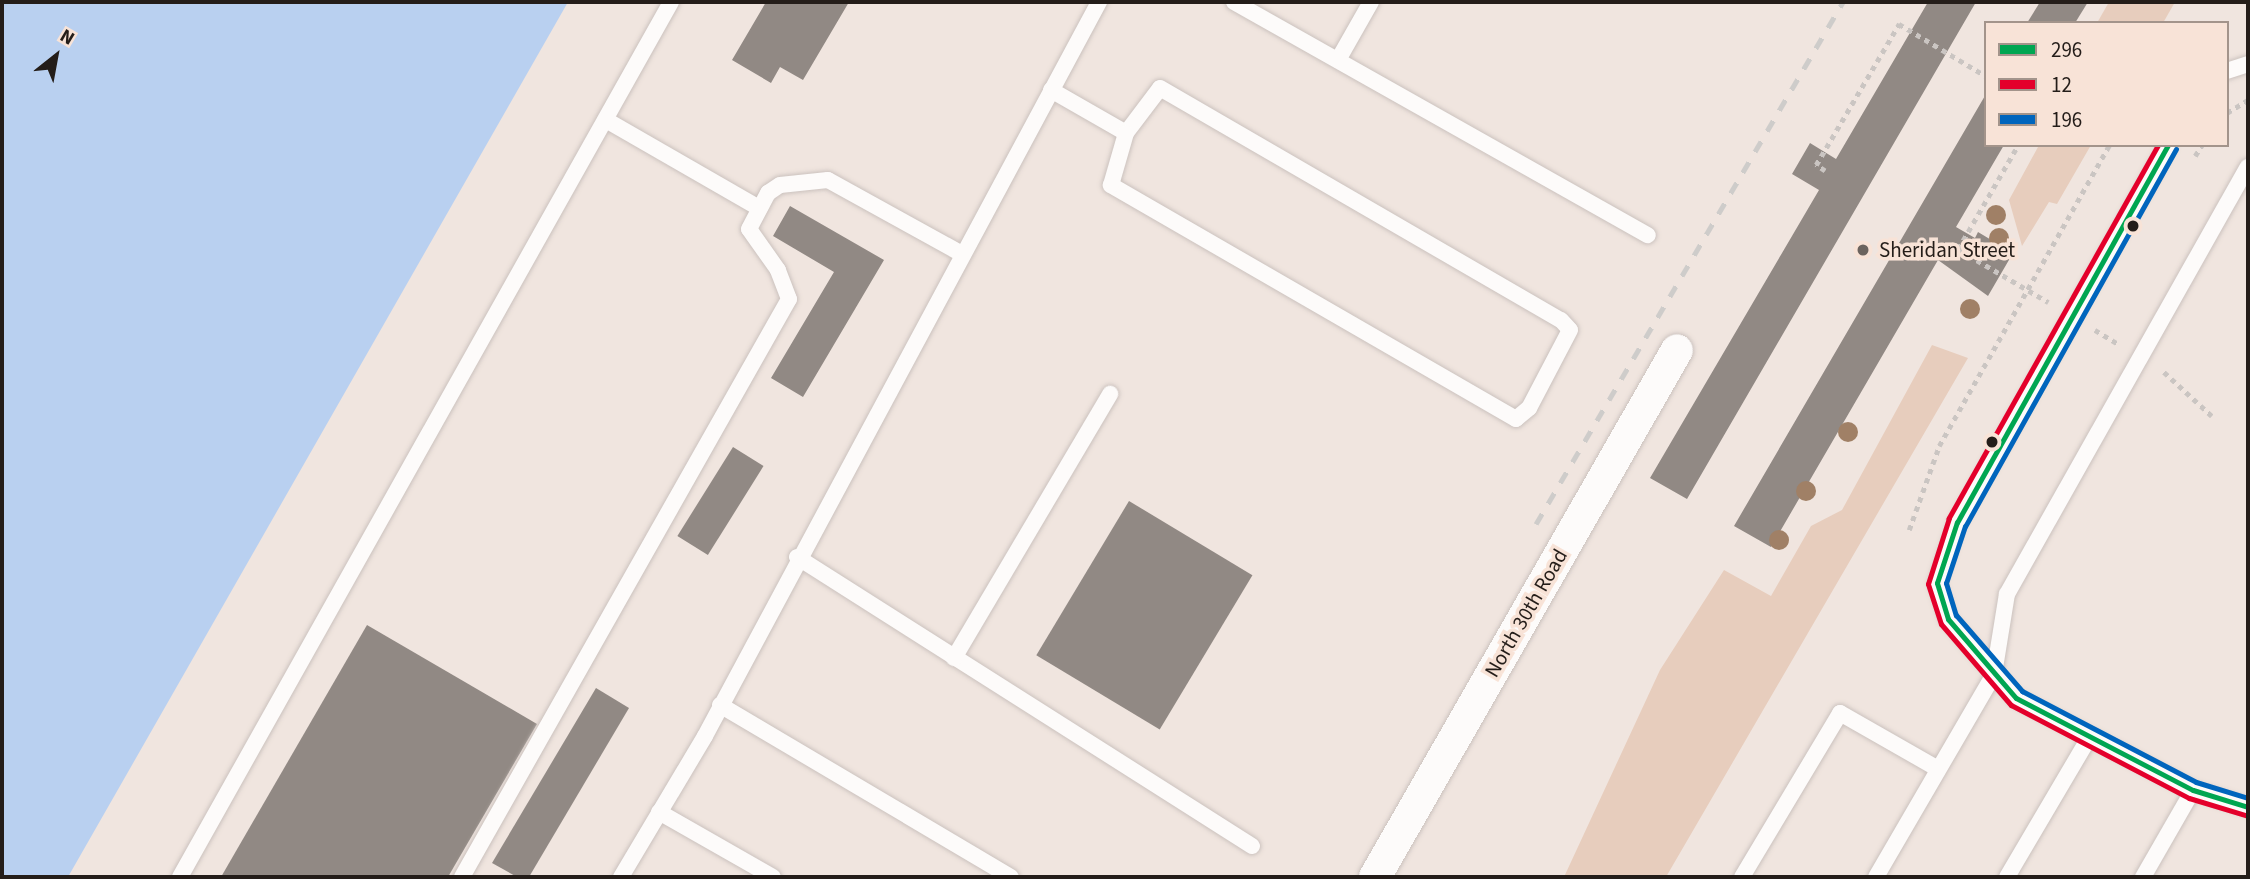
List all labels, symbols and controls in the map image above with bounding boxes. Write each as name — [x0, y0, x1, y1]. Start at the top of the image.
north arrow — [21, 21, 91, 91]
legend — [1984, 21, 2229, 147]
text: N — [55, 23, 79, 52]
text: 296 — [2051, 35, 2082, 65]
text: 12 — [2051, 70, 2072, 100]
text: 196 — [2051, 105, 2082, 135]
unlabelled marker — [2126, 219, 2140, 233]
place label: Sheridan Street — [1879, 237, 2015, 263]
marker: Sheridan Street — [1853, 240, 1873, 260]
unlabelled marker — [1985, 435, 1999, 449]
street label: North 30th Road — [1479, 545, 1573, 681]

